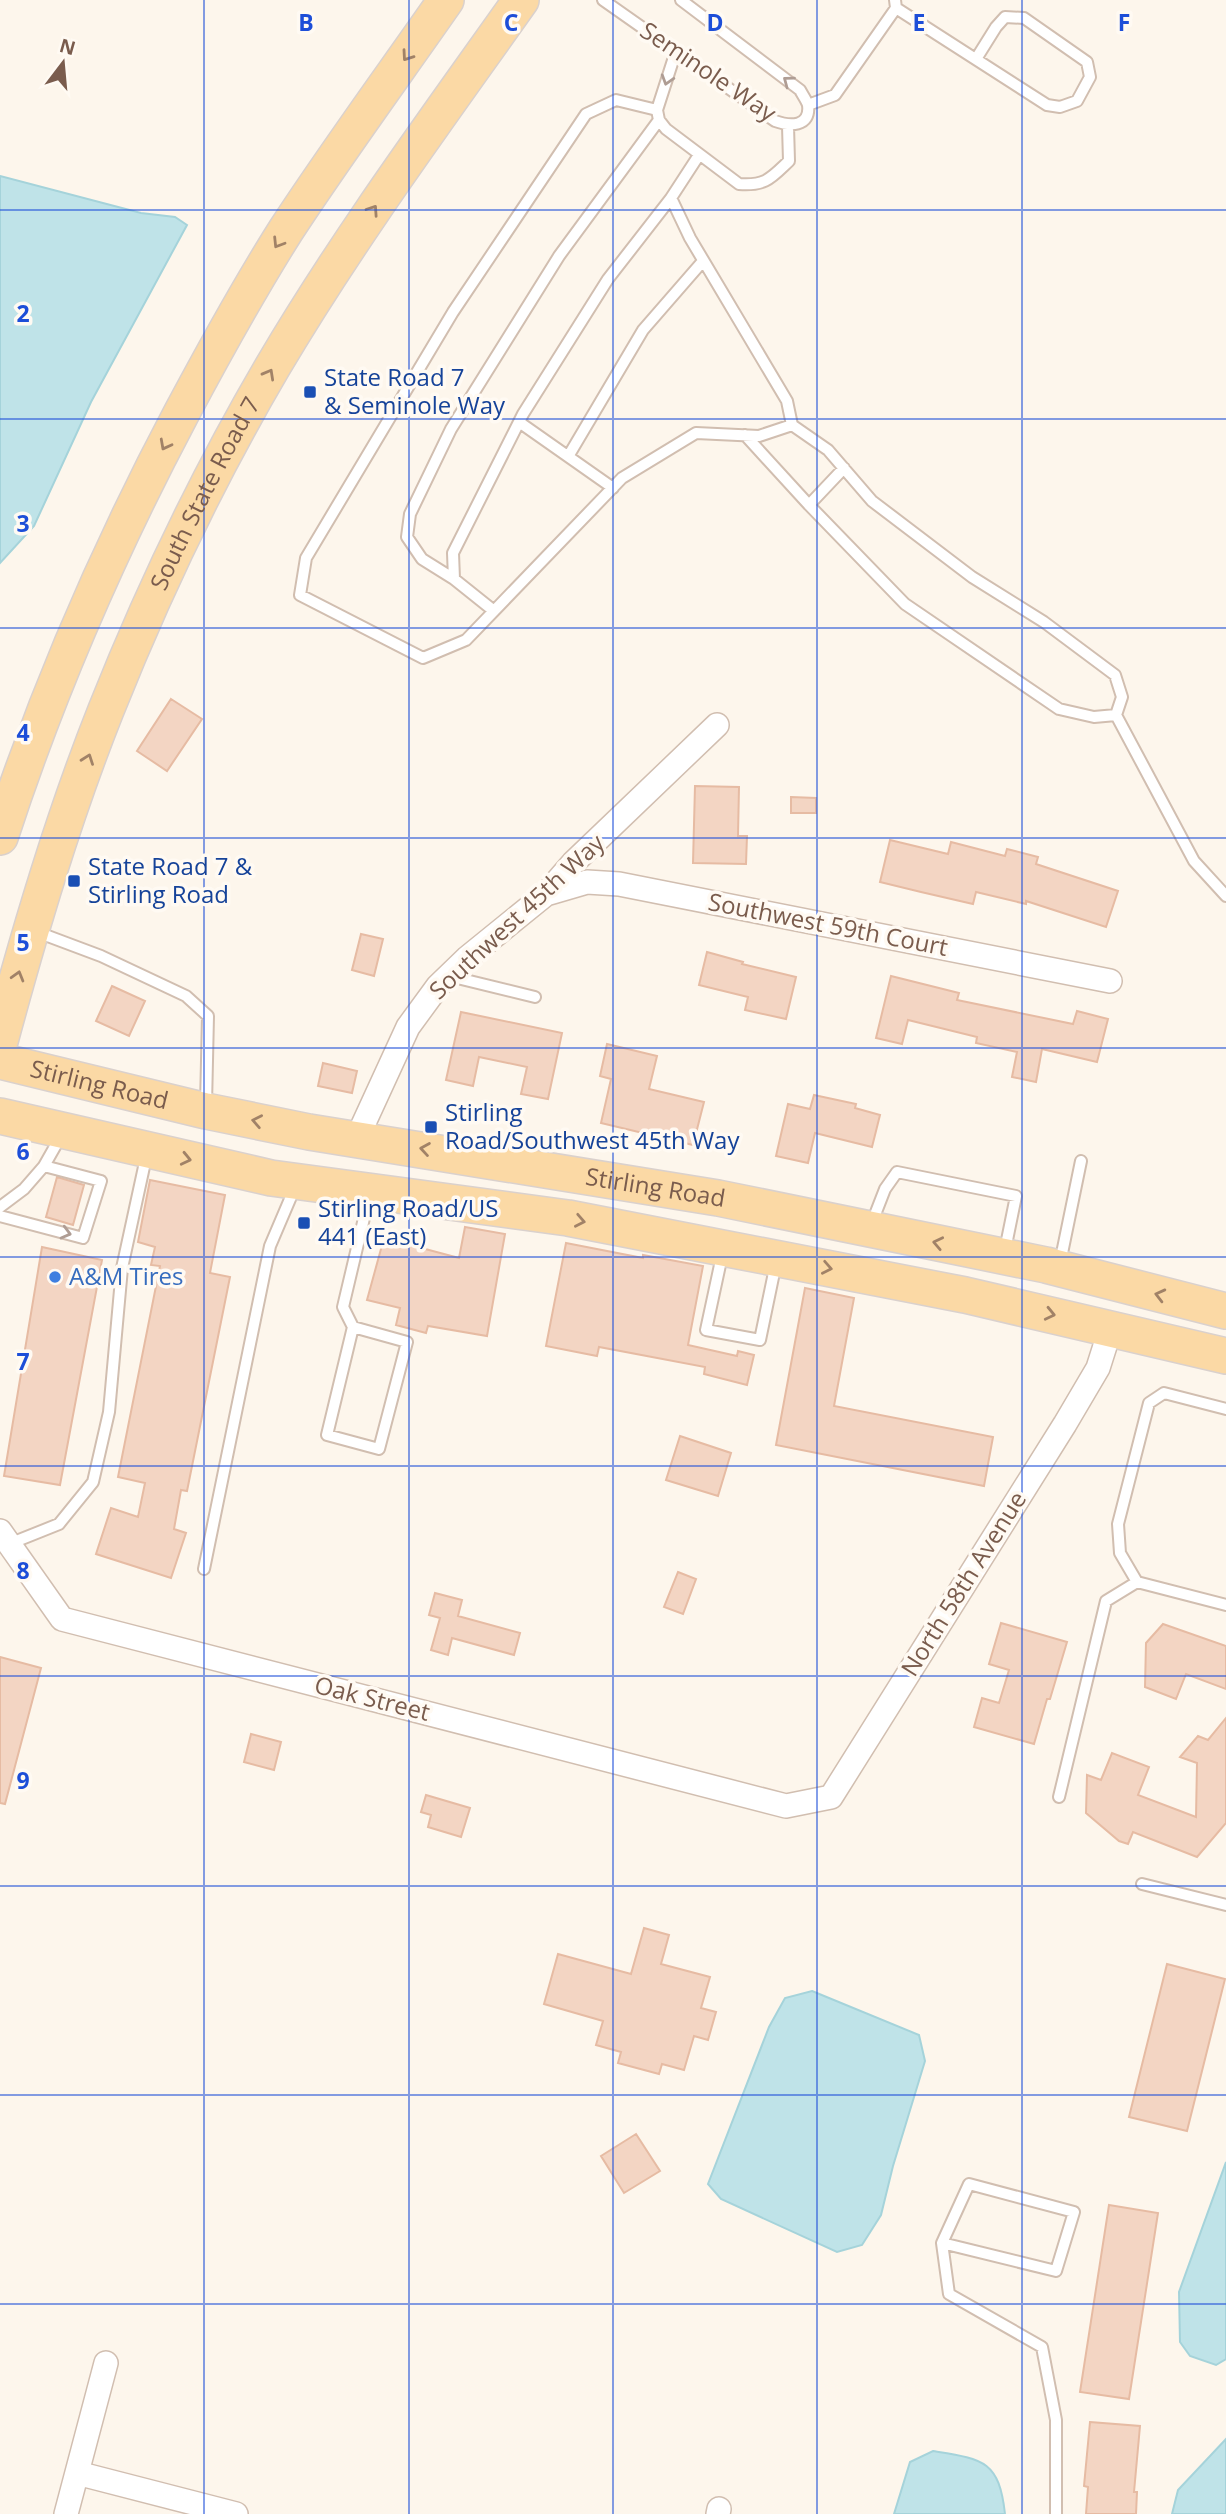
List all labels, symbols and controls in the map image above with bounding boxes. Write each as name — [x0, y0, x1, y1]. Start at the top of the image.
text: B — [298, 6, 314, 38]
text: C — [504, 6, 518, 38]
text: D — [706, 6, 724, 38]
text: E — [913, 6, 925, 38]
text: F — [1118, 6, 1130, 38]
street label: Seminole Way — [634, 13, 784, 129]
north arrow — [28, 28, 98, 98]
text: N — [57, 32, 79, 61]
one-way arrow — [403, 48, 415, 61]
one-way arrow — [660, 74, 675, 86]
one-way arrow — [783, 77, 795, 89]
one-way arrow — [365, 205, 378, 218]
one-way arrow — [274, 236, 287, 249]
text: 2 — [16, 297, 30, 329]
place label: State Road 7 & Seminole Way — [324, 360, 506, 421]
one-way arrow — [261, 369, 274, 382]
marker: State Road 7 & Seminole Way — [302, 384, 318, 400]
street label: South State Road 7 — [141, 390, 267, 595]
one-way arrow — [159, 438, 173, 450]
text: 3 — [16, 507, 30, 539]
text: 4 — [16, 716, 30, 748]
one-way arrow — [80, 754, 94, 766]
street label: Southwest 45th Way — [421, 825, 611, 1006]
place label: State Road 7 & Stirling Road — [88, 849, 253, 910]
marker: State Road 7 & Stirling Road — [66, 873, 82, 889]
street label: Southwest 59th Court — [706, 884, 951, 963]
text: 5 — [16, 926, 30, 958]
one-way arrow — [10, 970, 24, 982]
street label: Stirling Road — [27, 1051, 172, 1116]
place label: Stirling Road/Southwest 45th Way — [445, 1095, 740, 1156]
one-way arrow — [252, 1115, 264, 1130]
marker: Stirling Road/Southwest 45th Way — [423, 1119, 439, 1135]
text: 6 — [16, 1135, 30, 1167]
one-way arrow — [420, 1142, 431, 1157]
one-way arrow — [180, 1150, 192, 1165]
street label: Stirling Road — [583, 1159, 728, 1214]
place label: Stirling Road/US 441 (East) — [318, 1191, 498, 1252]
one-way arrow — [574, 1212, 586, 1227]
marker: Stirling Road/US 441 (East) — [296, 1215, 312, 1231]
one-way arrow — [60, 1225, 72, 1239]
one-way arrow — [932, 1236, 944, 1251]
place label: A&M Tires — [69, 1259, 183, 1292]
one-way arrow — [821, 1260, 833, 1275]
marker: A&M Tires — [47, 1269, 63, 1285]
one-way arrow — [1154, 1288, 1166, 1303]
one-way arrow — [1044, 1306, 1056, 1320]
text: 7 — [16, 1345, 30, 1377]
street label: North 58th Avenue — [892, 1484, 1033, 1682]
text: 8 — [16, 1554, 30, 1586]
street label: Oak Street — [311, 1667, 434, 1728]
text: 9 — [16, 1764, 30, 1796]

